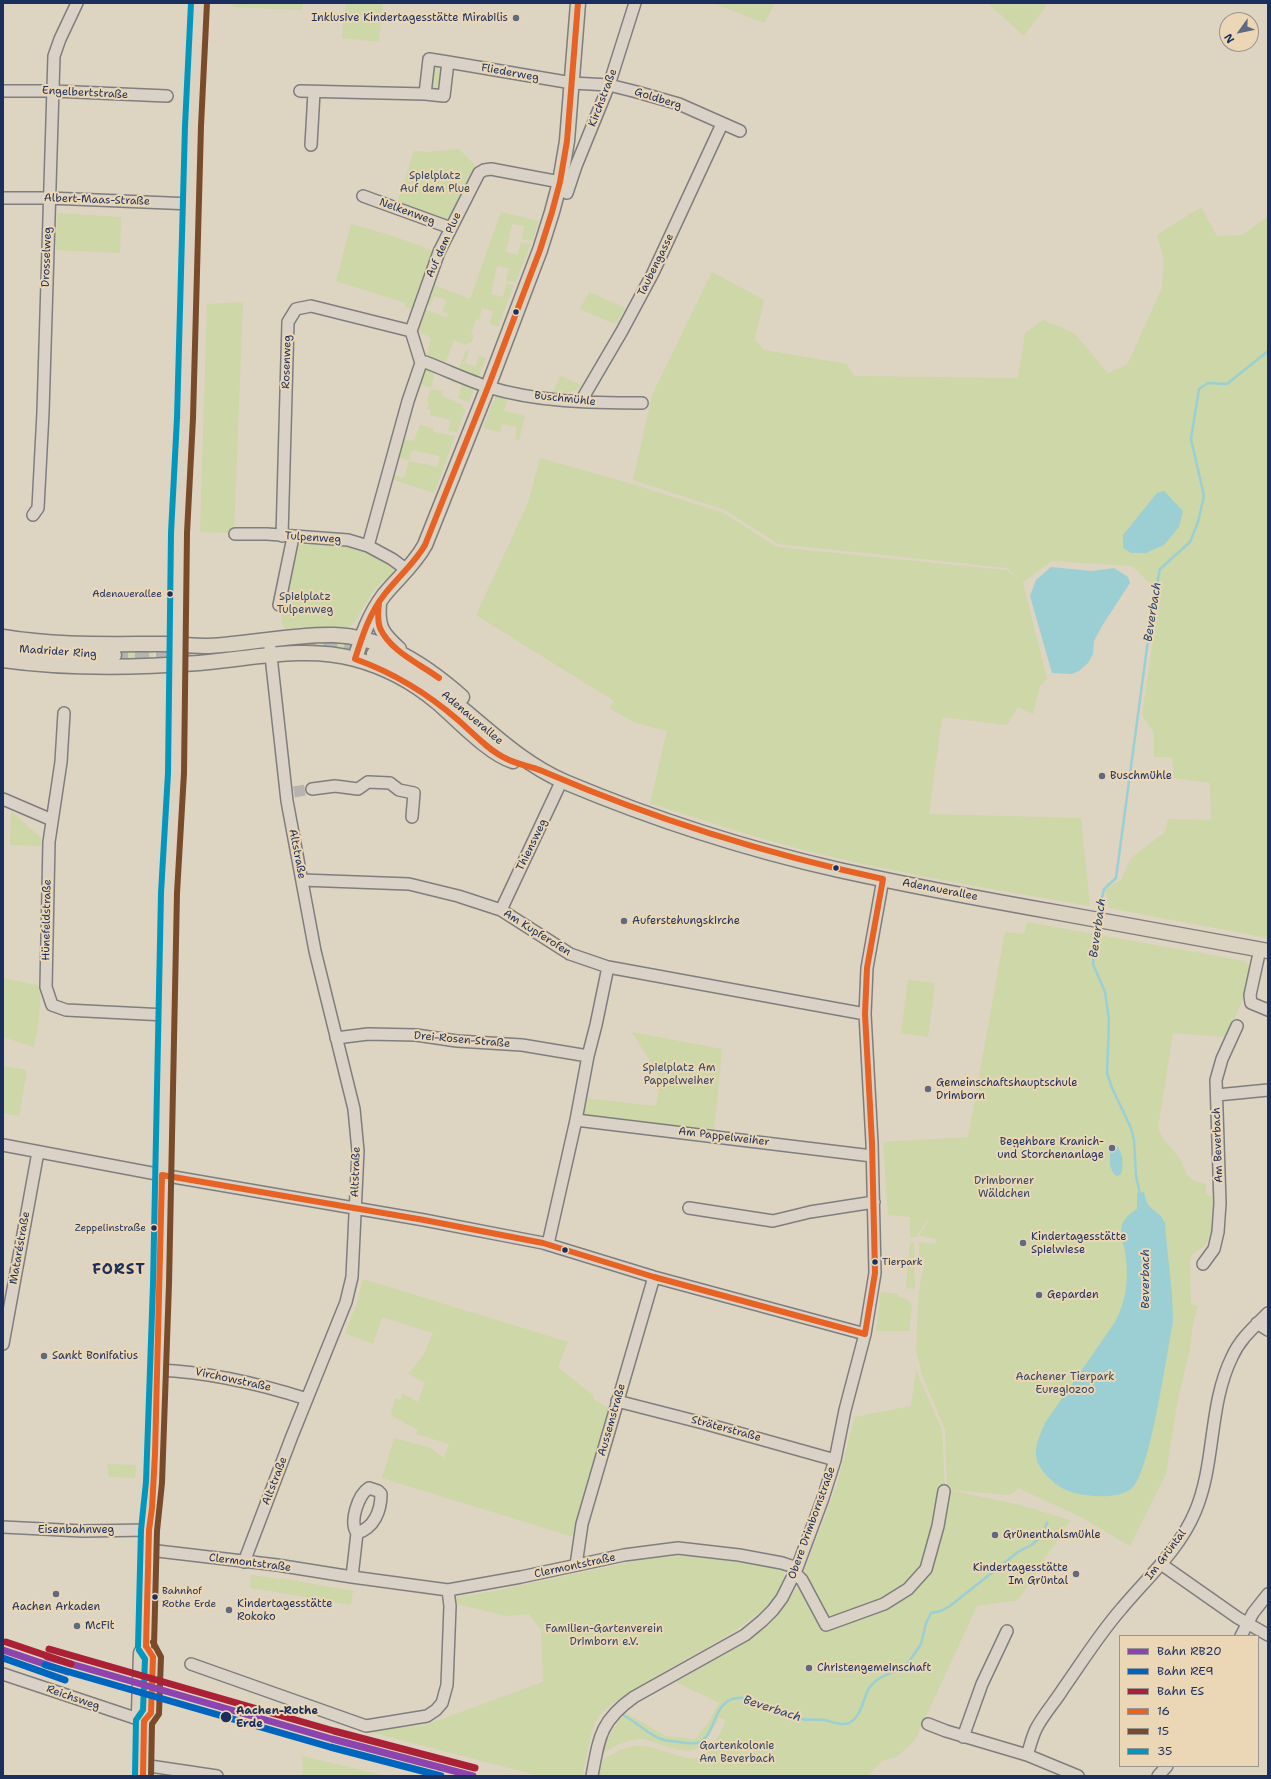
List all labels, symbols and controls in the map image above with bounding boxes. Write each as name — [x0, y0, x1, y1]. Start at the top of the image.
place label: Inklusive Kindertagesstätte Mirabilis — [311, 11, 508, 25]
north arrow — [1219, 12, 1259, 52]
marker: Inklusive Kindertagesstätte Mirabilis — [511, 13, 521, 23]
text: N — [1221, 31, 1238, 46]
street label: Fliederweg — [480, 61, 540, 85]
street label: Kirchstraße — [586, 67, 620, 129]
street label: Engelbertstraße — [42, 84, 128, 102]
street label: Goldberg — [633, 86, 683, 112]
park label: Spielplatz Auf dem Plue — [400, 169, 470, 195]
street label: Albert-Maas-Straße — [44, 192, 150, 208]
street label: Nelkenweg — [377, 196, 437, 228]
street label: Auf dem Plue — [424, 210, 464, 280]
street label: Drosselweg — [39, 227, 55, 287]
street label: Taubengasse — [635, 232, 677, 298]
unlabelled marker — [511, 307, 521, 317]
street label: Rosenweg — [279, 335, 295, 389]
street label: Buschmühle — [534, 389, 596, 409]
street label: Tulpenweg — [284, 529, 342, 547]
water label: Beverbach — [1141, 581, 1165, 643]
place label: Adenauerallee — [92, 588, 162, 600]
marker: Adenauerallee — [165, 589, 175, 599]
park label: Spielplatz Tulpenweg — [277, 590, 333, 616]
street label: Madrider Ring — [19, 643, 97, 661]
street label: Adenauerallee — [438, 688, 506, 748]
place label: Buschmühle — [1110, 769, 1172, 783]
marker: Buschmühle — [1097, 771, 1107, 781]
street label: Thiensweg — [514, 817, 550, 873]
street label: Altstraße — [286, 828, 308, 880]
unlabelled marker — [831, 863, 841, 873]
street label: Adenauerallee — [901, 876, 979, 904]
street label: Hünefeldstraße — [40, 879, 54, 961]
water label: Beverbach — [1087, 897, 1109, 959]
street label: Am Kupferofen — [501, 907, 573, 959]
place label: Auferstehungskirche — [632, 914, 740, 928]
marker: Auferstehungskirche — [619, 916, 629, 926]
street label: Drei-Rosen-Straße — [413, 1029, 511, 1051]
park label: Spielplatz Am Pappelweiher — [642, 1061, 716, 1087]
place label: Gemeinschaftshauptschule Drimborn — [936, 1076, 1078, 1102]
marker: Gemeinschaftshauptschule Drimborn — [923, 1084, 933, 1094]
street label: Am Beverbach — [1210, 1107, 1226, 1183]
street label: Am Pappelweiher — [678, 1125, 770, 1149]
place label: Begehbare Kranich- und Storchenanlage — [997, 1135, 1104, 1161]
marker: Begehbare Kranich- und Storchenanlage — [1107, 1143, 1117, 1153]
street label: Altstraße — [349, 1146, 363, 1198]
park label: Drimborner Wäldchen — [974, 1174, 1034, 1200]
street label: Mataréstraße — [7, 1211, 33, 1285]
place label: Zeppelinstraße — [75, 1222, 146, 1234]
marker: Zeppelinstraße — [149, 1223, 159, 1233]
place label: Kindertagesstätte Spielwiese — [1031, 1230, 1126, 1256]
marker: Kindertagesstätte Spielwiese — [1018, 1238, 1028, 1248]
unlabelled marker — [560, 1245, 570, 1255]
water label: Beverbach — [1139, 1249, 1153, 1309]
place label: Tierpark — [882, 1256, 922, 1268]
marker: Tierpark — [870, 1257, 880, 1267]
district label: FORST — [92, 1261, 146, 1279]
place label: Geparden — [1047, 1288, 1099, 1302]
marker: Geparden — [1034, 1290, 1044, 1300]
place label: Sankt Bonifatius — [52, 1349, 138, 1363]
marker: Sankt Bonifatius — [39, 1351, 49, 1361]
street label: Virchowstraße — [194, 1365, 272, 1395]
park label: Aachener Tierpark Euregiozoo — [1015, 1370, 1115, 1396]
street label: Aussemstraße — [595, 1382, 629, 1458]
street label: Sträterstraße — [690, 1413, 762, 1445]
street label: Altstraße — [260, 1455, 290, 1507]
street label: Obere Drimbornstraße — [786, 1465, 838, 1581]
street label: Eisenbahnweg — [38, 1523, 114, 1537]
street label: Im Grüntal — [1143, 1527, 1189, 1583]
place label: Grünenthalsmühle — [1003, 1528, 1101, 1542]
marker: Grünenthalsmühle — [990, 1530, 1000, 1540]
street label: Clermontstraße — [208, 1551, 292, 1575]
street label: Clermontstraße — [533, 1551, 617, 1581]
place label: Kindertagesstätte Im Grüntal — [973, 1561, 1068, 1587]
marker: Kindertagesstätte Im Grüntal — [1071, 1569, 1081, 1579]
place label: Bahnhof Rothe Erde — [162, 1585, 216, 1608]
marker: Aachen Arkaden — [51, 1589, 61, 1599]
marker: Bahnhof Rothe Erde — [150, 1592, 160, 1602]
place label: Kindertagesstätte Rokoko — [237, 1597, 332, 1623]
place label: Aachen Arkaden — [12, 1600, 100, 1614]
marker: Kindertagesstätte Rokoko — [224, 1605, 234, 1615]
place label: McFit — [85, 1619, 115, 1633]
marker: McFit — [72, 1621, 82, 1631]
park label: Familien-Gartenverein Drimborn e.V. — [545, 1622, 663, 1648]
legend — [1119, 1635, 1259, 1767]
text: Bahn RB20 — [1157, 1643, 1222, 1659]
place label: Christengemeinschaft — [817, 1661, 931, 1675]
marker: Christengemeinschaft — [804, 1663, 814, 1673]
text: Bahn RE9 — [1157, 1663, 1214, 1679]
street label: Reichsweg — [44, 1683, 102, 1713]
text: Bahn ES — [1157, 1683, 1204, 1699]
water label: Beverbach — [741, 1693, 803, 1725]
text: 16 — [1157, 1703, 1170, 1719]
place label: Aachen-Rothe Erde — [236, 1704, 318, 1730]
marker: Aachen-Rothe Erde — [219, 1710, 233, 1724]
text: 15 — [1157, 1723, 1169, 1739]
park label: Gartenkolonie Am Beverbach — [699, 1739, 775, 1765]
text: 35 — [1157, 1743, 1172, 1759]

